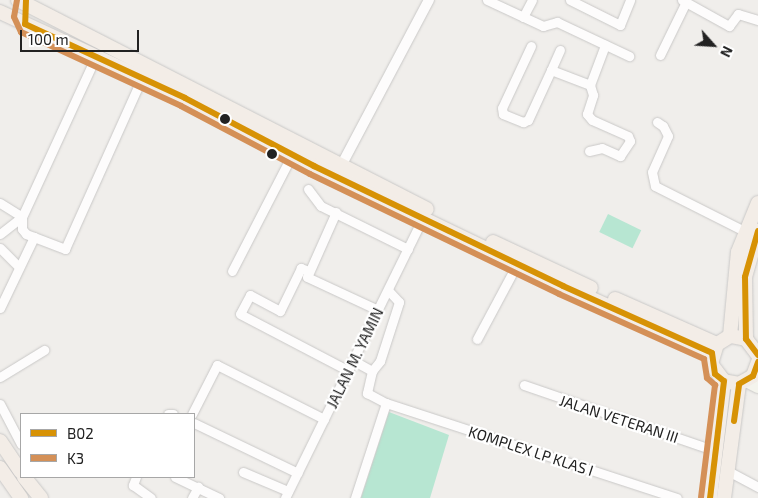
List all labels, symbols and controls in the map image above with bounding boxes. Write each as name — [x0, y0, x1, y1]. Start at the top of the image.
scale bar — [22, 20, 141, 52]
north arrow — [688, 20, 738, 70]
text: 100 m — [28, 30, 69, 48]
text: N — [717, 44, 737, 60]
unlabelled marker — [220, 114, 230, 124]
unlabelled marker — [267, 149, 277, 159]
street label: JALAN M. YAMIN — [323, 305, 387, 411]
street label: JALAN VETERAN III — [557, 391, 681, 447]
legend — [20, 413, 195, 478]
street label: KOMPLEX LP KLAS I — [466, 422, 596, 480]
text: B02 — [67, 424, 94, 442]
text: K3 — [67, 449, 84, 467]

